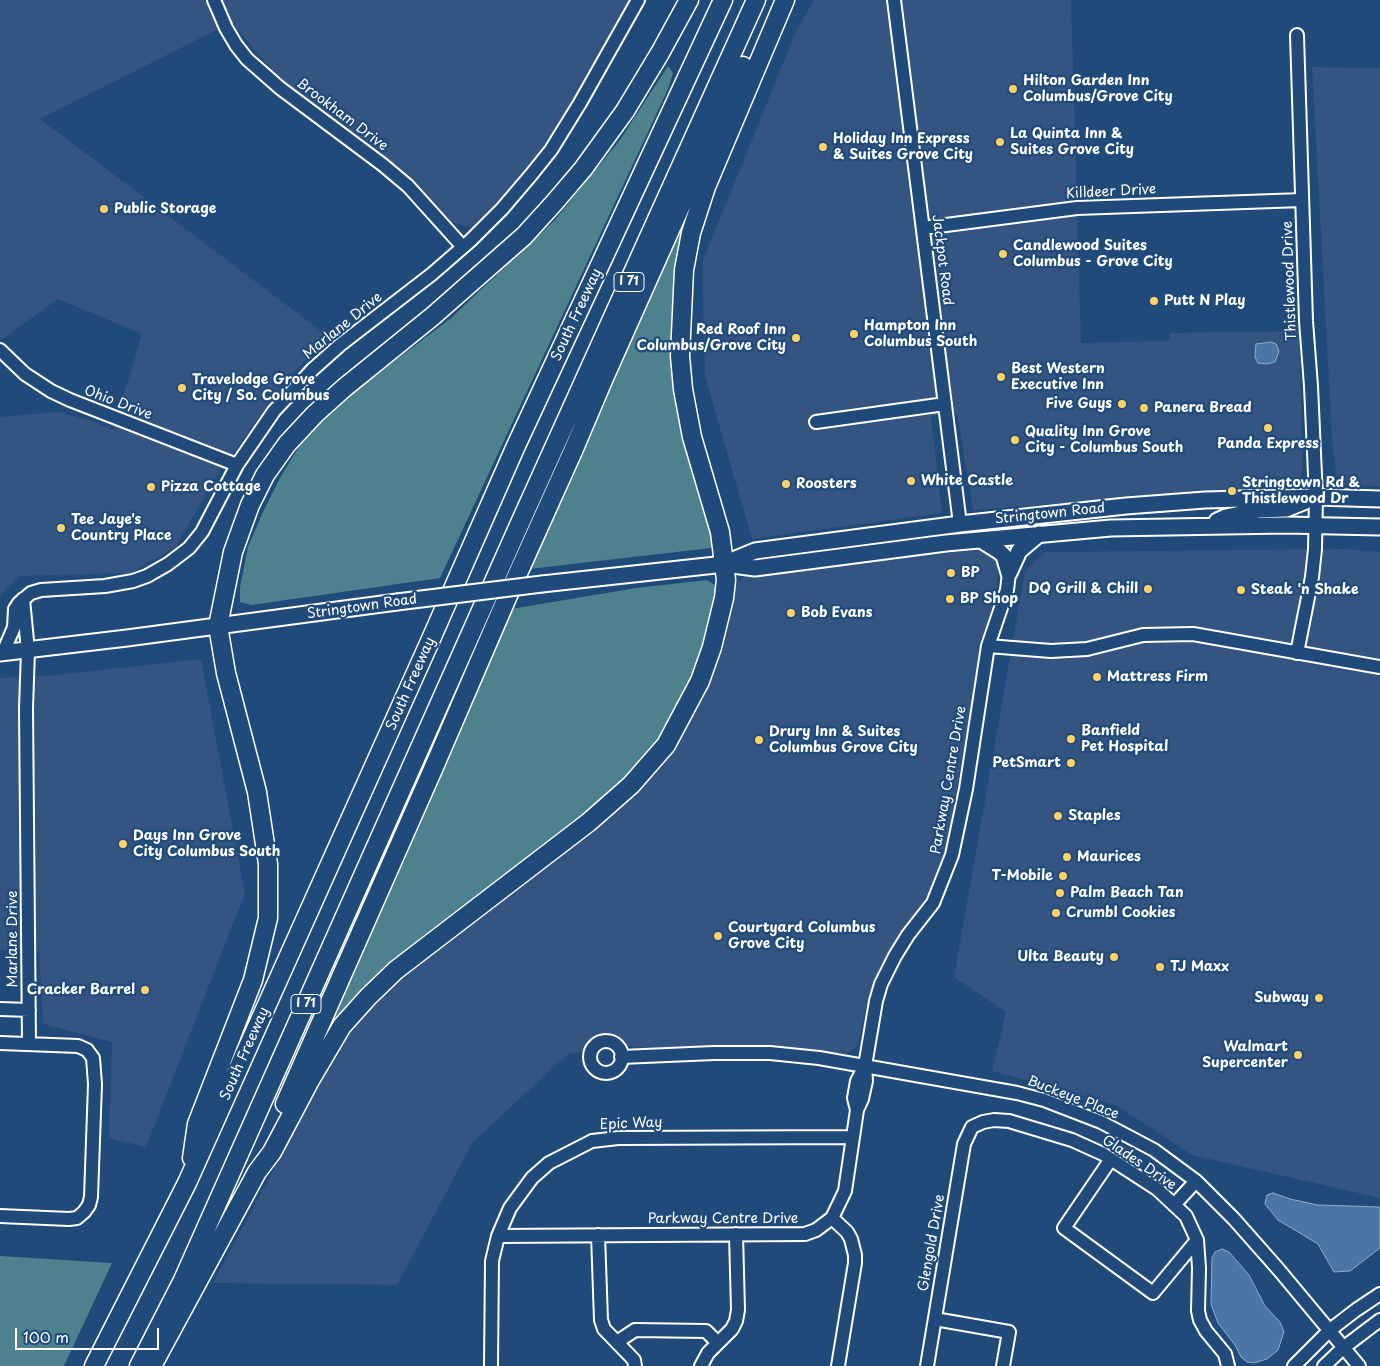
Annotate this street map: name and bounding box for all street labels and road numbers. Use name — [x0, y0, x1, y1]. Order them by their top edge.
street label: Brookham Drive — [293, 75, 391, 155]
street label: Killdeer Drive — [1065, 181, 1157, 203]
street label: Jackpot Road — [928, 214, 956, 306]
street label: Thistlewood Drive — [1280, 221, 1300, 341]
street label: South Freeway — [548, 266, 606, 364]
road number: I 71 — [614, 272, 644, 292]
street label: Marlane Drive — [300, 289, 386, 363]
street label: Ohio Drive — [82, 382, 154, 424]
street label: Stringtown Road — [994, 500, 1106, 528]
street label: Stringtown Road — [306, 591, 418, 623]
street label: South Freeway — [383, 635, 439, 733]
street label: Parkway Centre Drive — [928, 704, 970, 856]
street label: Marlane Drive — [5, 891, 21, 987]
road number: I 71 — [291, 994, 321, 1014]
street label: South Freeway — [217, 1005, 273, 1103]
street label: Buckeye Place — [1025, 1073, 1121, 1123]
street label: Epic Way — [599, 1115, 663, 1133]
street label: Glades Drive — [1099, 1132, 1179, 1194]
street label: Glengold Drive — [915, 1193, 949, 1293]
street label: Parkway Centre Drive — [648, 1211, 798, 1227]

